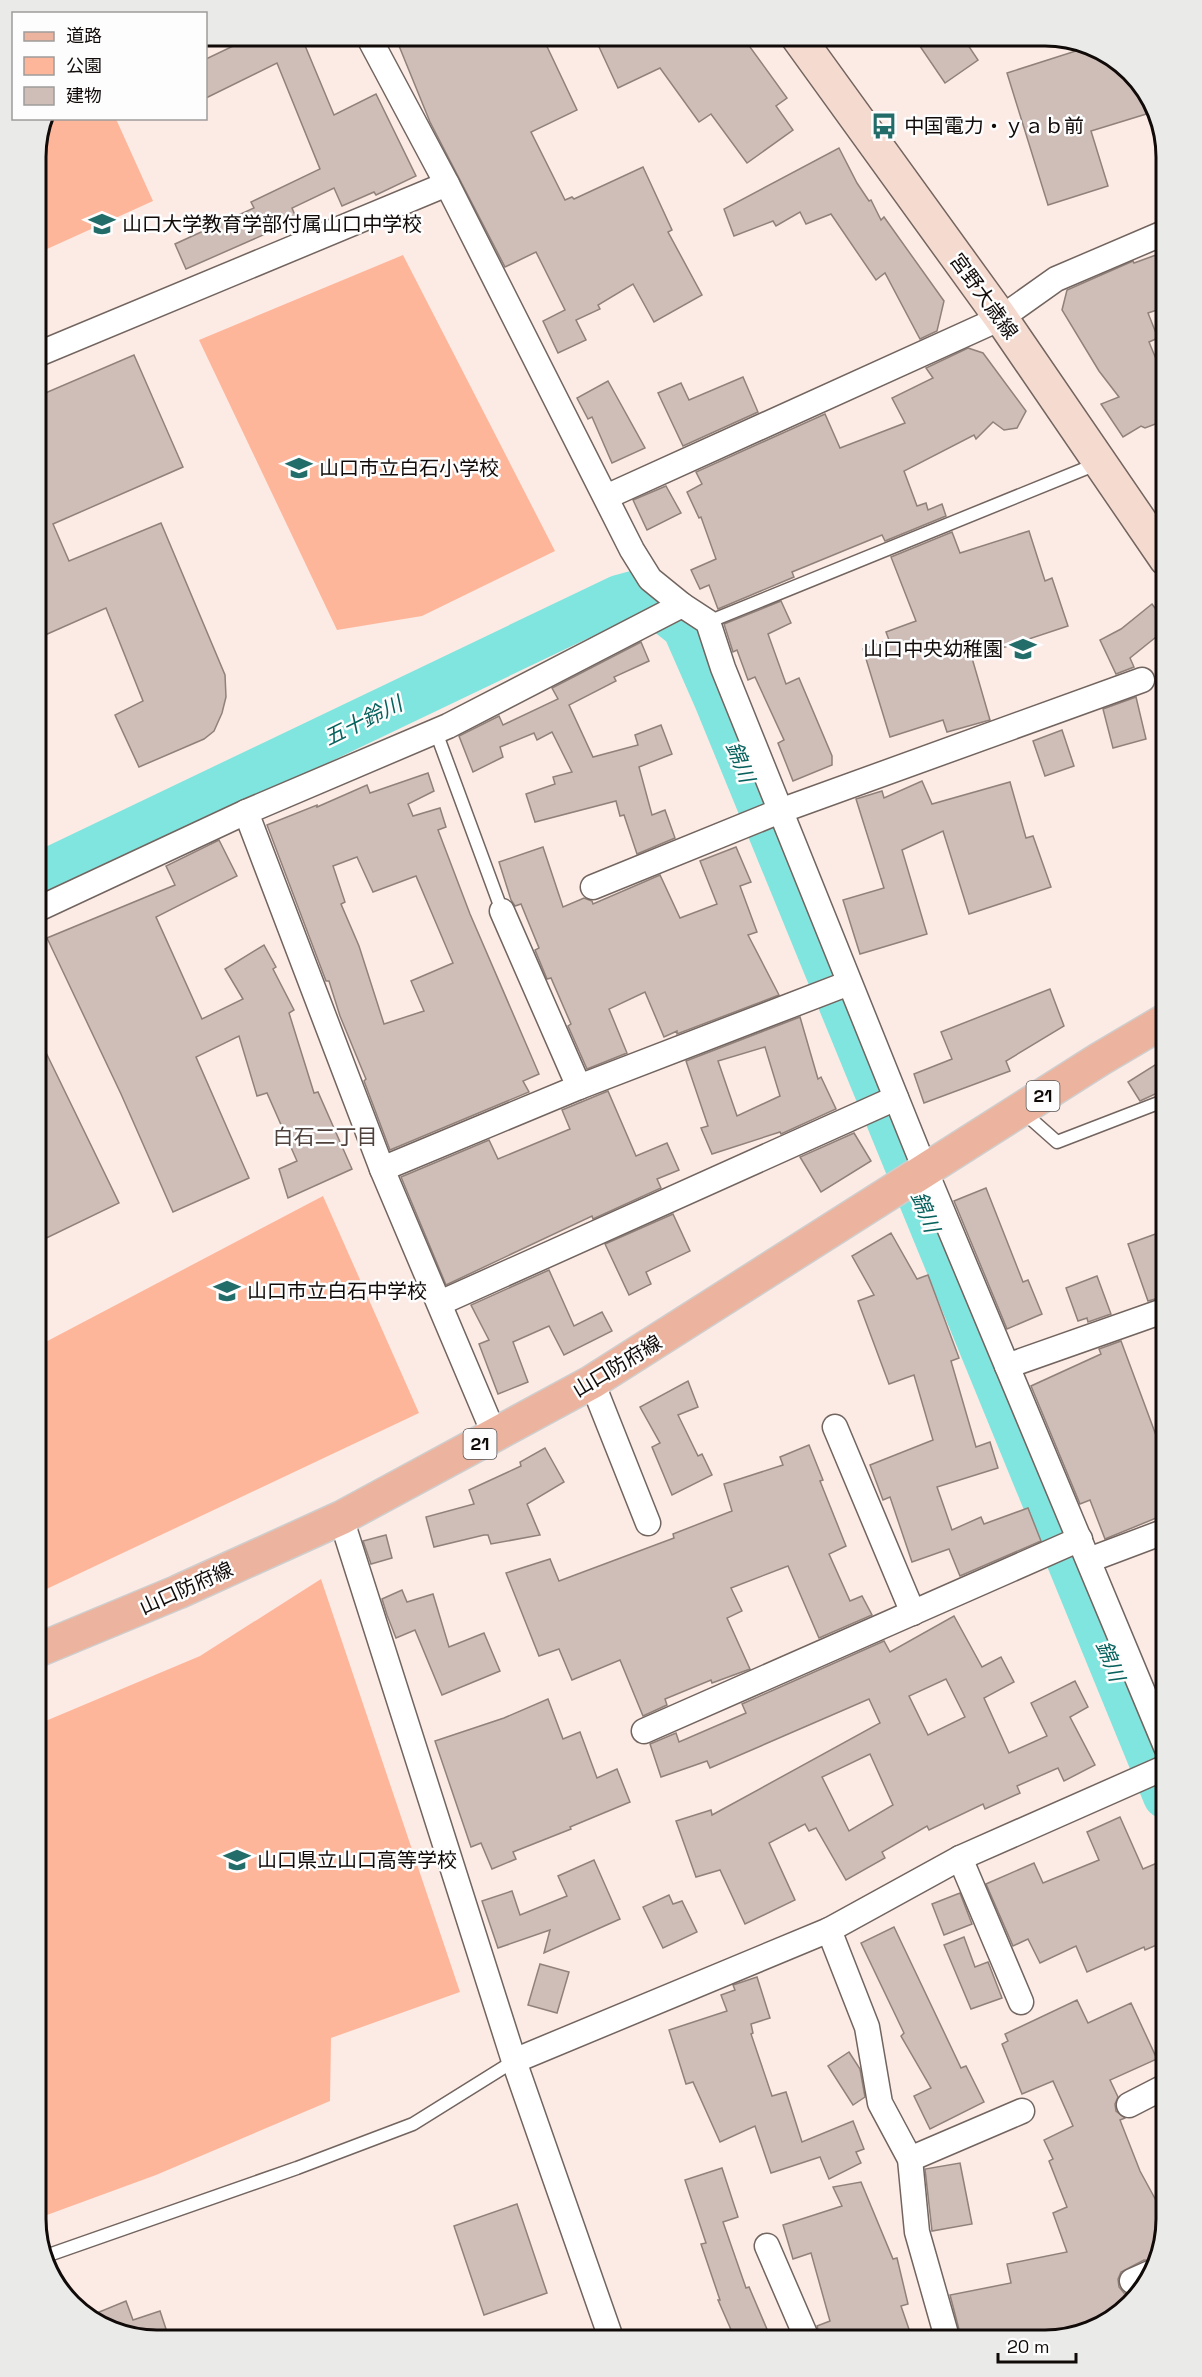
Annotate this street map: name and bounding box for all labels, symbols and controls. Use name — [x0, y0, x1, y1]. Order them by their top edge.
legend — [12, 12, 207, 120]
text: 道路 — [66, 24, 102, 47]
text: 公園 — [66, 54, 102, 77]
text: 建物 — [66, 84, 102, 107]
bus stop icon: 中国電力・ｙａｂ前 — [869, 111, 899, 141]
place label: 中国電力・ｙａｂ前 — [904, 113, 1084, 139]
school or university icon: 山口大学教育学部付属山口中学校 — [87, 209, 117, 239]
place label: 山口大学教育学部付属山口中学校 — [122, 211, 422, 237]
street label: 宮野大歳線 — [944, 248, 1024, 344]
school or university icon: 山口市立白石小学校 — [284, 453, 314, 483]
place label: 山口市立白石小学校 — [319, 455, 499, 481]
school or university icon: 山口中央幼稚園 — [1008, 634, 1038, 664]
place label: 山口中央幼稚園 — [863, 636, 1003, 662]
water label: 五十鈴川 — [319, 689, 408, 751]
water label: 錦川 — [720, 737, 762, 788]
road number: 21 — [1026, 1081, 1060, 1111]
district label: 白石二丁目 — [273, 1123, 378, 1150]
water label: 錦川 — [905, 1187, 947, 1238]
school or university icon: 山口市立白石中学校 — [212, 1276, 242, 1306]
place label: 山口市立白石中学校 — [247, 1278, 427, 1304]
street label: 山口防府線 — [567, 1329, 667, 1403]
road number: 21 — [464, 1429, 496, 1459]
street label: 山口防府線 — [135, 1556, 237, 1620]
water label: 錦川 — [1090, 1636, 1132, 1687]
school or university icon: 山口県立山口高等学校 — [222, 1845, 252, 1875]
place label: 山口県立山口高等学校 — [257, 1847, 457, 1873]
scale bar — [998, 2326, 1076, 2364]
text: 20 m — [1007, 2335, 1050, 2358]

